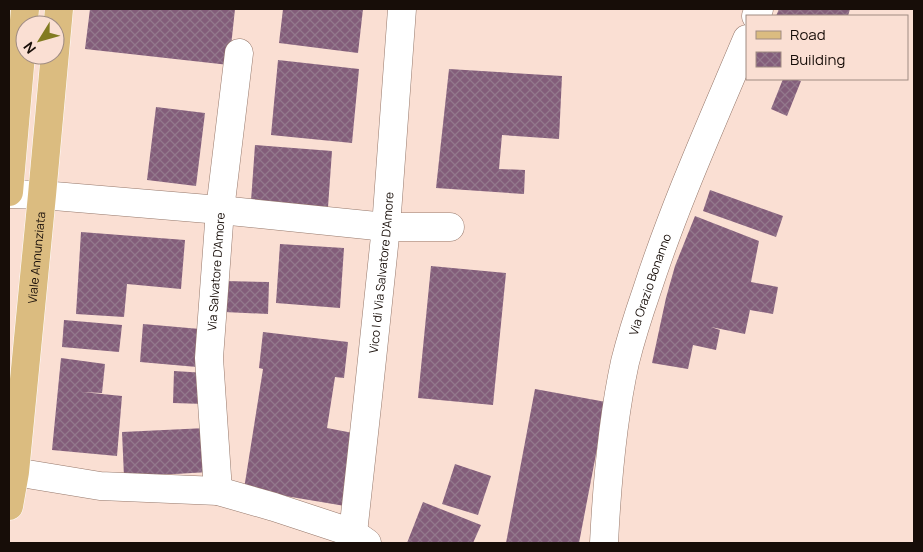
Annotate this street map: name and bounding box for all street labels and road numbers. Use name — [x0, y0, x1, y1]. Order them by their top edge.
street label: Vico I di Via Salvatore D'Amore — [364, 191, 397, 354]
street label: Viale Annunziata — [23, 211, 49, 304]
street label: Via Salvatore D'Amore — [203, 212, 228, 331]
street label: Via Orazio Bonanno — [624, 231, 675, 337]

